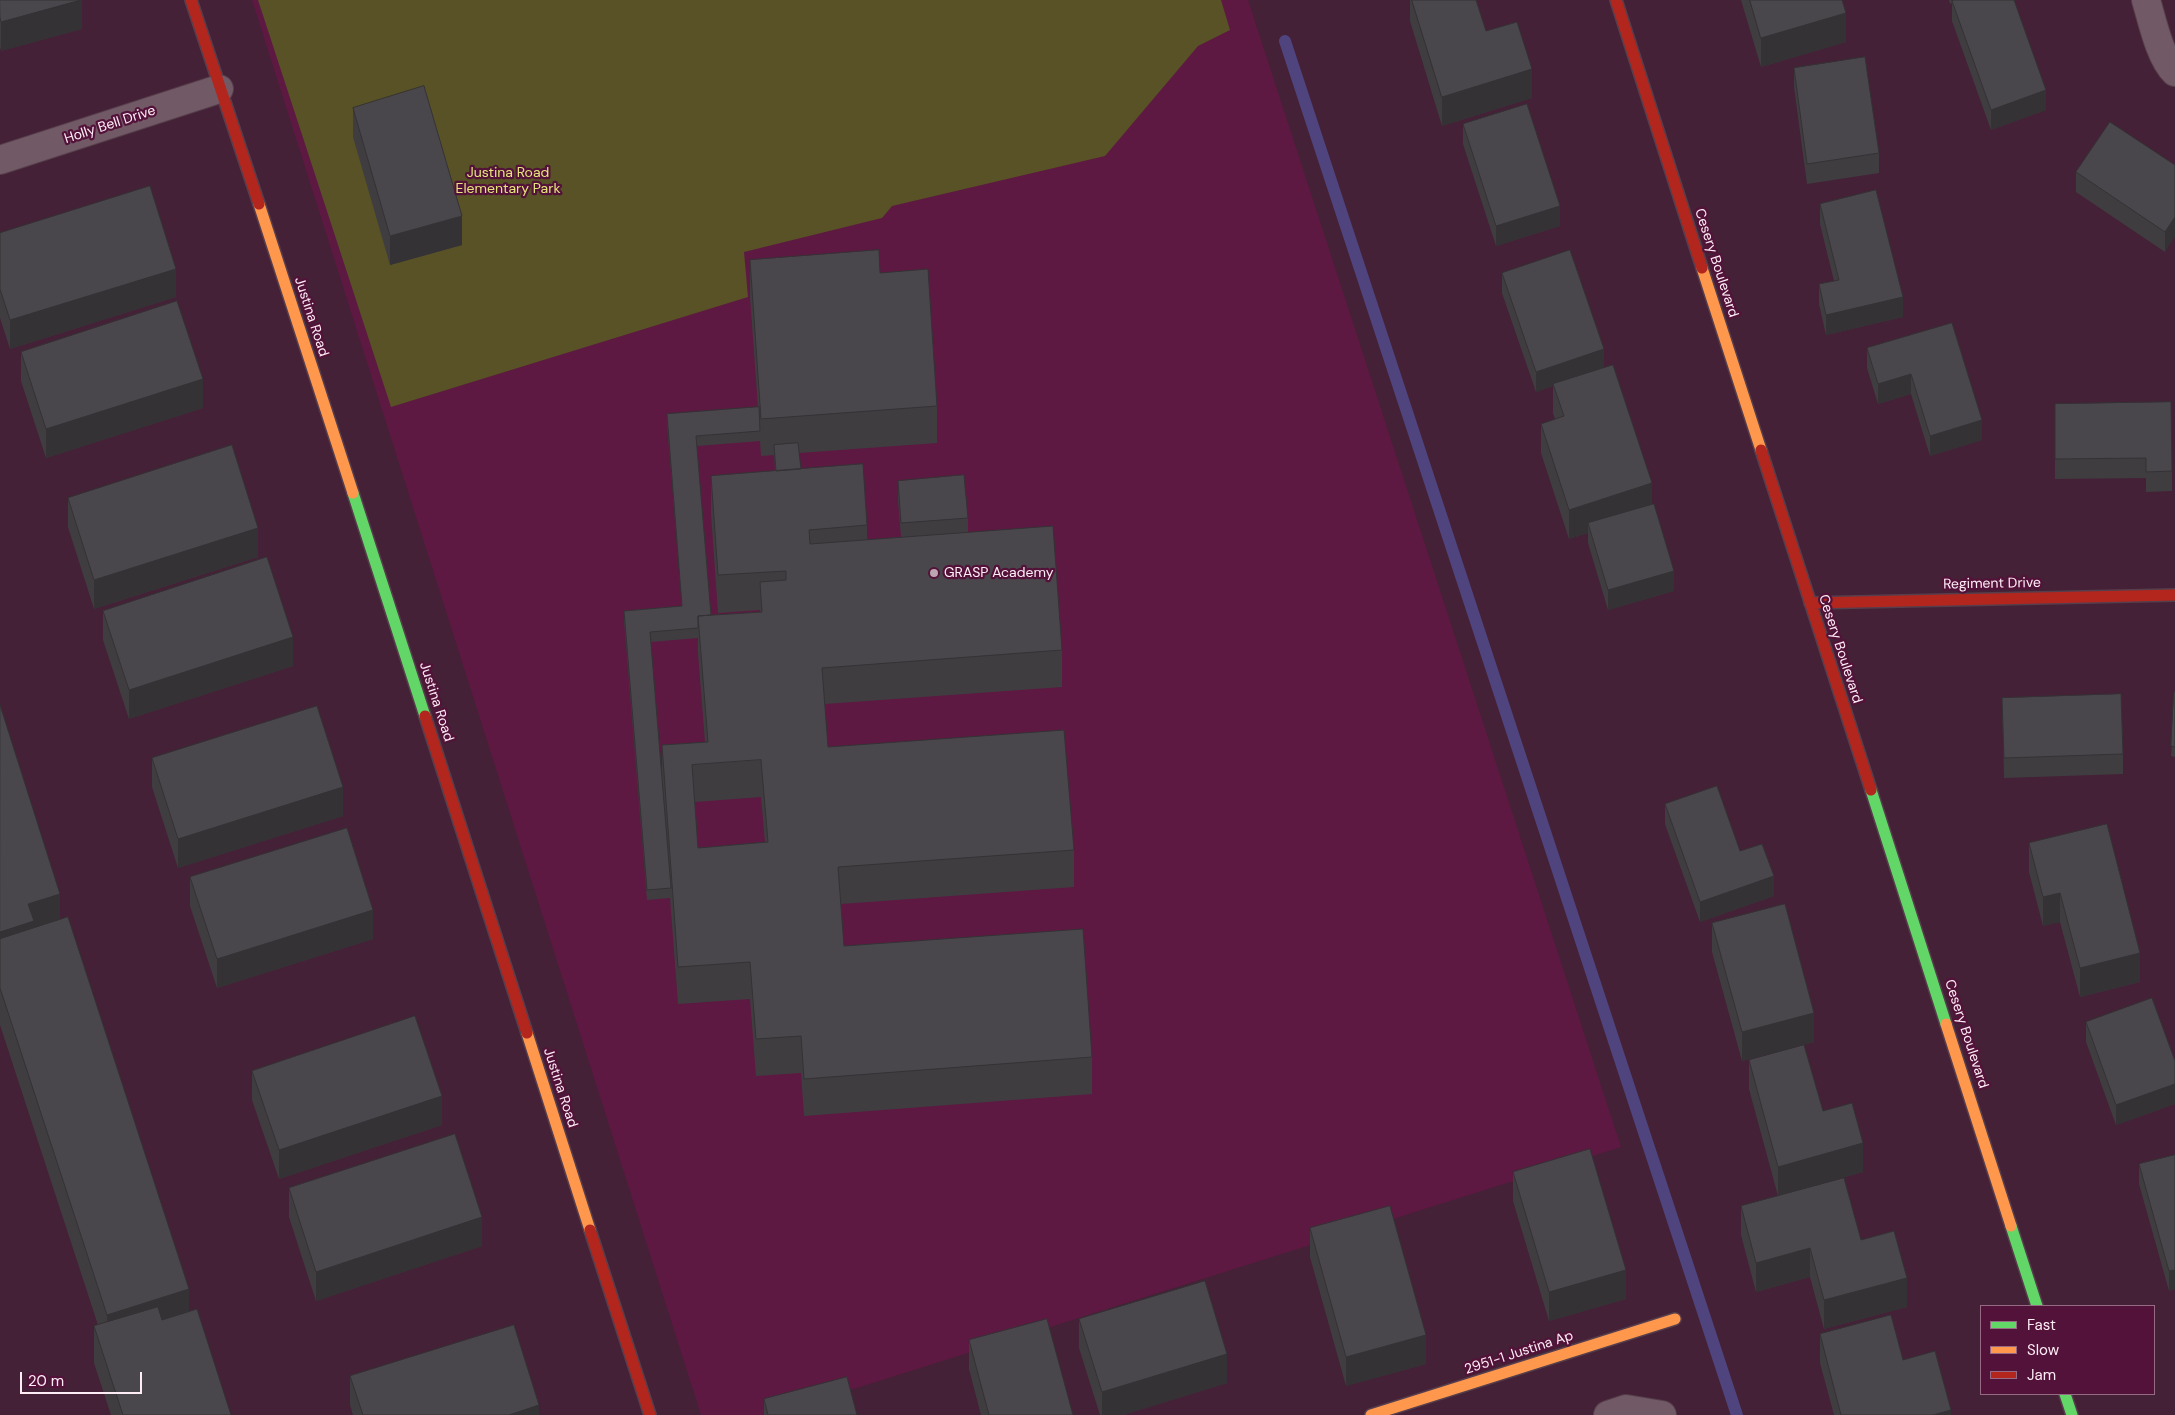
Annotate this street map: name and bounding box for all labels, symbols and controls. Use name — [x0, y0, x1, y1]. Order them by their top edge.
street label: Holly Bell Drive — [62, 102, 158, 148]
park label: Justina Road Elementary Park — [456, 165, 560, 198]
street label: Cesery Boulevard — [1690, 206, 1742, 320]
street label: Justina Road — [290, 275, 332, 359]
place label: GRASP Academy — [944, 565, 1054, 581]
marker: GRASP Academy — [928, 567, 940, 579]
street label: Regiment Drive — [1943, 575, 2041, 593]
street label: Cesery Boulevard — [1814, 592, 1866, 706]
street label: Justina Road — [415, 660, 457, 744]
street label: Cesery Boulevard — [1940, 977, 1992, 1091]
street label: Justina Road — [539, 1046, 581, 1130]
legend — [1980, 1305, 2155, 1395]
text: Fast — [2027, 1315, 2056, 1335]
street label: 2951-1 Justina Ap — [1463, 1328, 1575, 1378]
text: Slow — [2027, 1340, 2059, 1360]
scale bar — [22, 1362, 145, 1394]
text: Jam — [2027, 1365, 2056, 1385]
text: 20 m — [28, 1371, 64, 1391]

